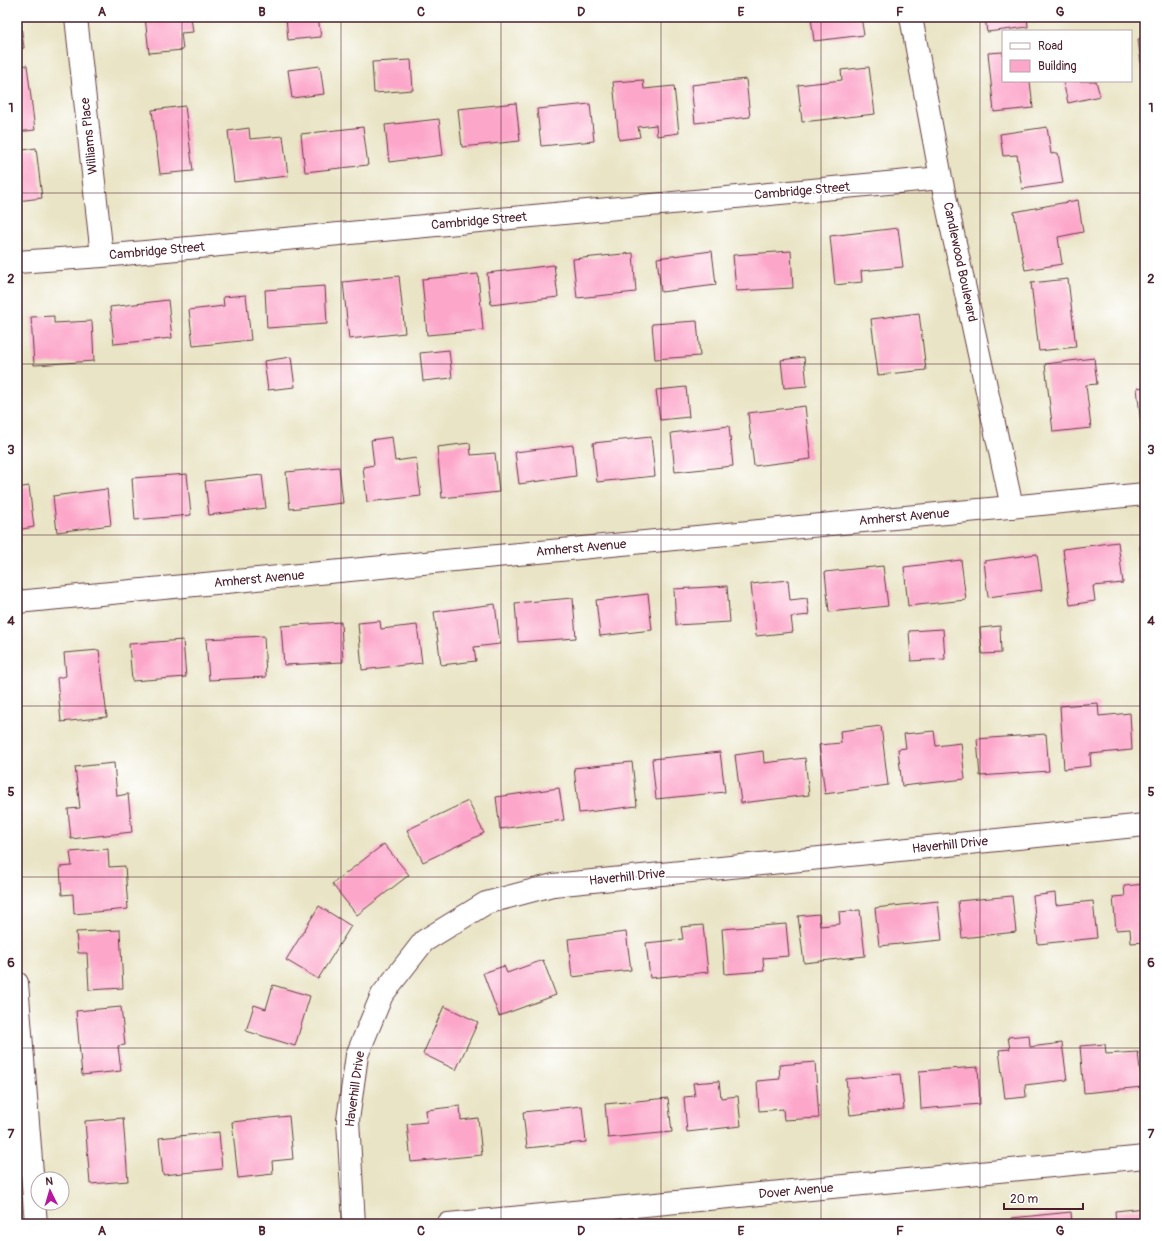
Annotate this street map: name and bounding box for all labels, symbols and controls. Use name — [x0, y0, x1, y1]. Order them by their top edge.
text: A — [98, 4, 107, 20]
text: B — [258, 4, 266, 20]
text: C — [417, 4, 425, 20]
text: D — [577, 4, 585, 20]
text: E — [738, 4, 745, 20]
text: F — [896, 4, 904, 20]
text: G — [1056, 4, 1065, 20]
legend — [1002, 30, 1132, 82]
text: Road — [1038, 39, 1063, 54]
text: Building — [1038, 59, 1077, 74]
street label: Williams Place — [77, 96, 101, 175]
text: 1 — [8, 100, 14, 116]
text: 1 — [1148, 100, 1154, 116]
street label: Cambridge Street — [753, 179, 851, 203]
street label: Candlewood Boulevard — [940, 201, 980, 323]
street label: Cambridge Street — [430, 209, 528, 233]
street label: Cambridge Street — [108, 239, 206, 263]
text: 2 — [7, 271, 15, 287]
text: 2 — [1147, 271, 1155, 287]
text: 3 — [7, 442, 15, 458]
text: 3 — [1147, 442, 1155, 458]
street label: Amherst Avenue — [858, 505, 950, 529]
street label: Amherst Avenue — [535, 536, 627, 560]
street label: Amherst Avenue — [213, 567, 305, 591]
text: 4 — [7, 613, 15, 629]
text: 4 — [1147, 613, 1155, 629]
text: 5 — [7, 784, 15, 800]
text: 5 — [1147, 784, 1155, 800]
street label: Haverhill Drive — [911, 833, 989, 857]
street label: Haverhill Drive — [588, 865, 666, 889]
text: 6 — [7, 955, 15, 971]
text: 6 — [1147, 955, 1155, 971]
street label: Haverhill Drive — [342, 1049, 368, 1128]
text: 7 — [8, 1126, 15, 1142]
text: 7 — [1148, 1126, 1155, 1142]
north arrow — [30, 1171, 70, 1211]
text: N — [45, 1175, 54, 1188]
street label: Dover Avenue — [758, 1180, 835, 1202]
scale bar — [1004, 1185, 1083, 1211]
text: 20 m — [1010, 1192, 1039, 1207]
text: A — [98, 1223, 107, 1239]
text: B — [258, 1223, 266, 1239]
text: C — [417, 1223, 425, 1239]
text: D — [577, 1223, 585, 1239]
text: E — [738, 1223, 745, 1239]
text: F — [896, 1223, 904, 1239]
text: G — [1056, 1223, 1065, 1239]

